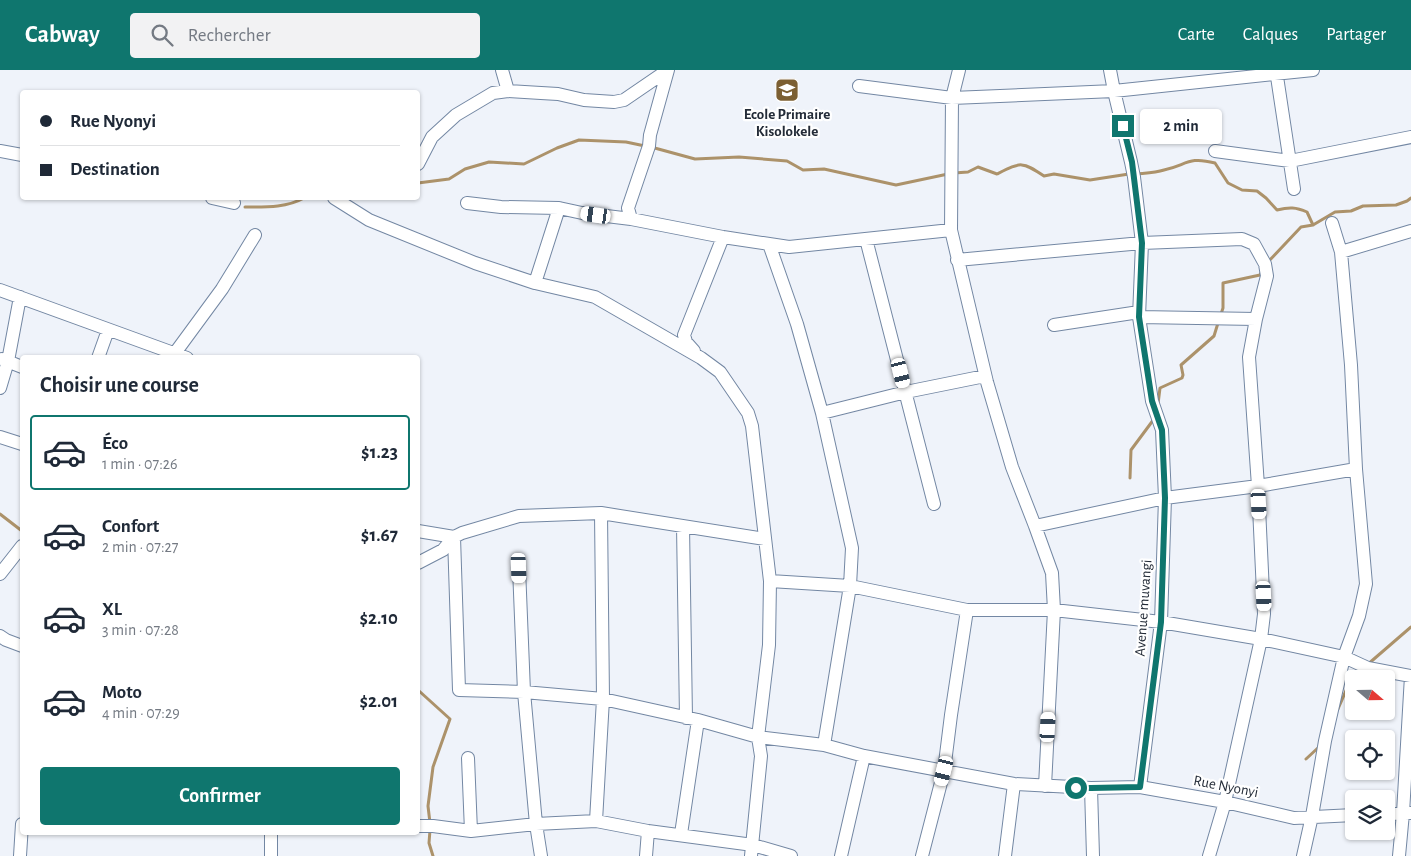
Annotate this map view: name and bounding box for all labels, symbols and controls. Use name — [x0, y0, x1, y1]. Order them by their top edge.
search box — [130, 13, 480, 58]
icon: search — [148, 21, 176, 49]
text: Cabway — [25, 23, 100, 47]
text: Rechercher — [188, 26, 271, 45]
text: Carte — [1178, 26, 1215, 44]
text: Calques — [1243, 26, 1298, 44]
text: Partager — [1326, 26, 1386, 44]
school or university icon: Ecole Primaire Kisolokele — [774, 77, 800, 103]
place label: Ecole Primaire Kisolokele — [744, 107, 830, 139]
callout: 2 min — [1140, 108, 1223, 144]
text: Rue Nyonyi — [70, 112, 156, 131]
route end — [1112, 115, 1134, 137]
text: 2 min — [1163, 118, 1199, 134]
text: Destination — [70, 160, 160, 179]
car — [580, 205, 611, 225]
car — [890, 357, 911, 389]
text: Choisir une course — [40, 374, 199, 396]
icon: car — [42, 430, 87, 475]
text: Éco — [102, 434, 128, 453]
text: $1.23 — [361, 443, 398, 462]
text: 1 min · 07:26 — [102, 456, 178, 472]
car — [1250, 489, 1267, 519]
icon: car — [42, 513, 87, 558]
text: Confort — [102, 517, 159, 536]
text: $1.67 — [361, 526, 398, 545]
text: 2 min · 07:27 — [102, 539, 179, 555]
car — [510, 553, 527, 583]
street label: Avenue muvangi — [1133, 559, 1154, 657]
car — [1255, 581, 1272, 611]
icon: car — [42, 596, 87, 641]
text: XL — [102, 600, 122, 619]
text: $2.10 — [359, 609, 398, 628]
text: 3 min · 07:28 — [102, 622, 179, 638]
north arrow — [1345, 670, 1395, 720]
map controls — [1345, 670, 1395, 840]
icon: car — [42, 679, 87, 724]
text: Moto — [102, 683, 142, 702]
text: $2.01 — [359, 692, 398, 711]
text: 4 min · 07:29 — [102, 705, 180, 721]
car — [1039, 712, 1056, 742]
button: locate — [1345, 730, 1395, 780]
car — [933, 755, 954, 787]
button: Confirmer — [40, 767, 400, 825]
street label: Rue Nyonyi — [1192, 773, 1260, 800]
route start — [1065, 777, 1087, 799]
button: layers — [1345, 790, 1395, 840]

